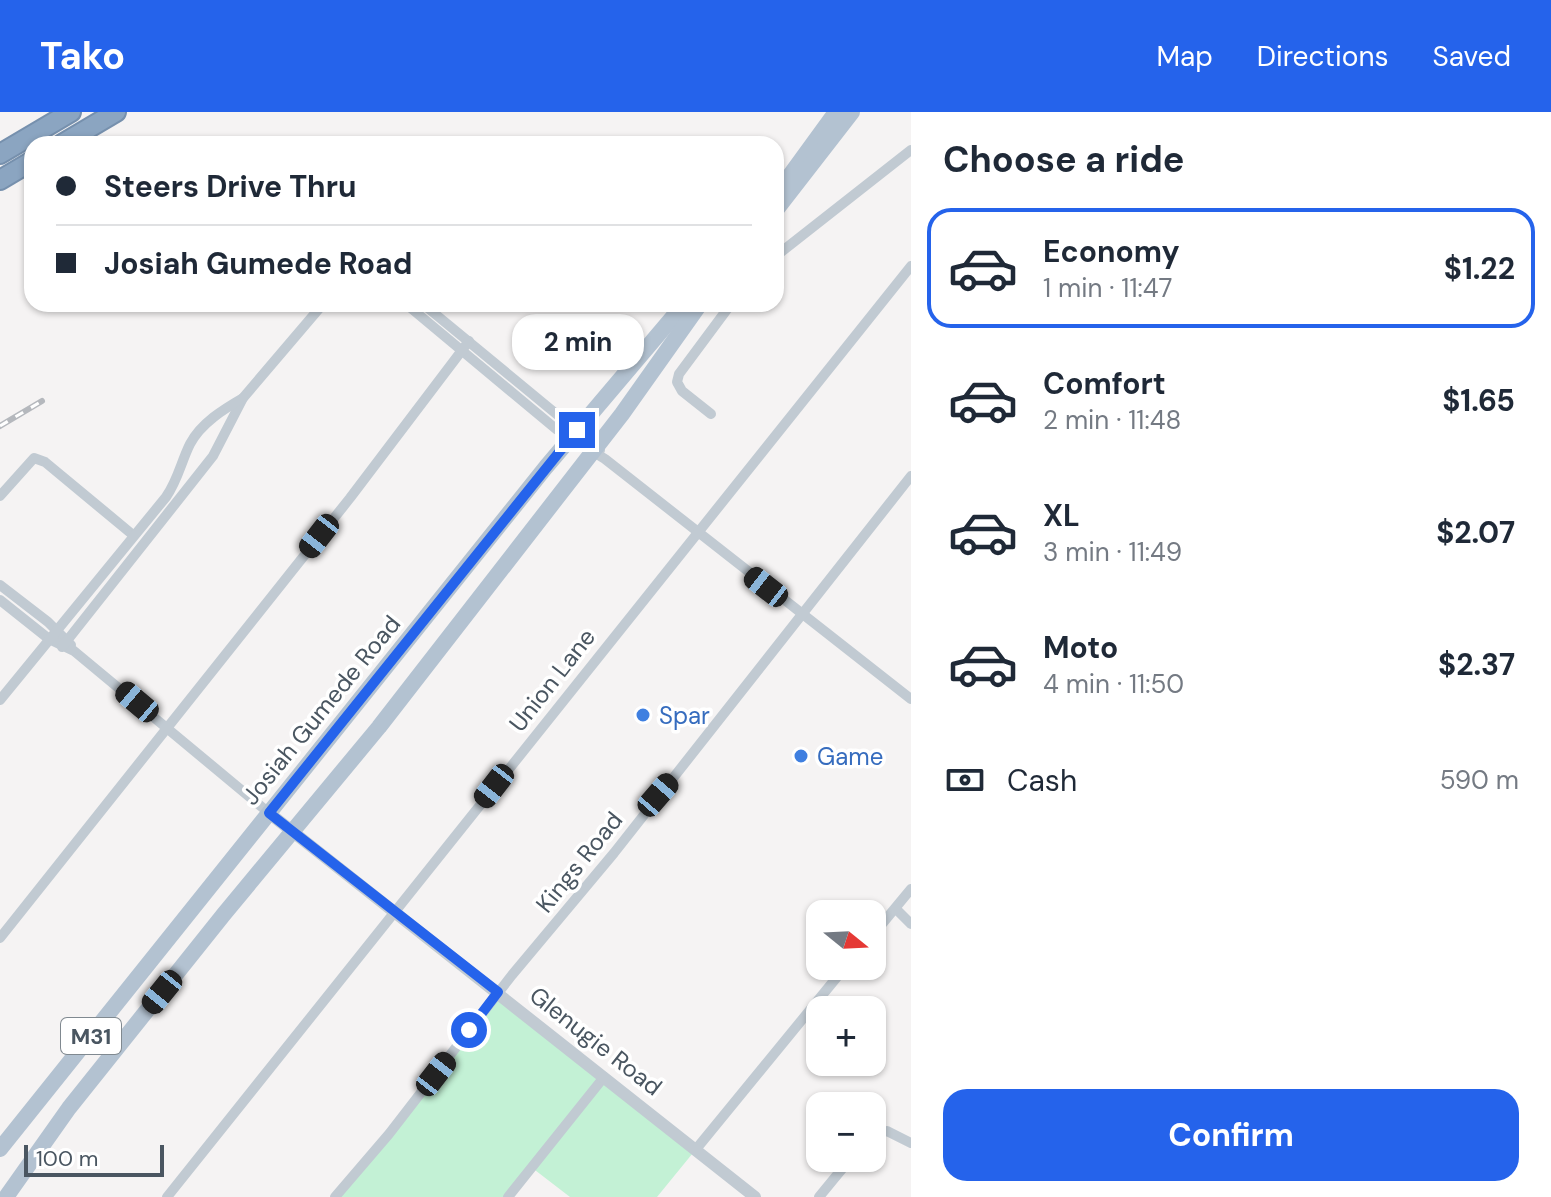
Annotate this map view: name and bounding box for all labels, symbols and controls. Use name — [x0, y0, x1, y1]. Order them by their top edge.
text: Tako — [40, 31, 125, 81]
text: Map — [1156, 38, 1213, 75]
text: Directions — [1257, 38, 1389, 75]
text: Saved — [1433, 38, 1511, 75]
text: Choose a ride — [943, 136, 1184, 183]
text: Steers Drive Thru — [104, 167, 356, 206]
icon: car — [947, 232, 1019, 304]
text: Economy — [1043, 232, 1180, 271]
text: Josiah Gumede Road — [104, 244, 412, 283]
text: $1.22 — [1444, 249, 1515, 288]
text: 1 min · 11:47 — [1043, 271, 1172, 305]
callout: 2 min — [511, 314, 643, 370]
text: 2 min — [544, 325, 612, 359]
icon: car — [947, 364, 1019, 436]
text: Comfort — [1043, 364, 1166, 403]
text: $1.65 — [1442, 381, 1515, 420]
text: 2 min · 11:48 — [1043, 403, 1181, 437]
route end — [559, 412, 595, 448]
icon: car — [947, 496, 1019, 568]
text: XL — [1043, 496, 1080, 535]
car — [295, 510, 343, 562]
text: $2.07 — [1436, 513, 1515, 552]
text: 3 min · 11:49 — [1043, 535, 1182, 569]
car — [740, 563, 792, 611]
street label: Josiah Gumede Road — [235, 609, 407, 811]
street label: Union Lane — [502, 622, 602, 738]
icon: car — [947, 628, 1019, 700]
text: Moto — [1043, 628, 1118, 667]
text: $2.37 — [1438, 645, 1515, 684]
text: 4 min · 11:50 — [1043, 667, 1184, 701]
car — [111, 677, 163, 727]
place label: Spar — [659, 700, 710, 731]
marker: Spar — [634, 706, 652, 724]
place label: Game — [817, 741, 883, 772]
marker: Game — [792, 747, 810, 765]
icon: cash — [943, 758, 987, 802]
car — [470, 760, 518, 812]
text: Cash — [1007, 761, 1077, 800]
text: 590 m — [1440, 763, 1519, 797]
car — [633, 769, 683, 821]
street label: Kings Road — [529, 805, 629, 919]
north arrow — [806, 900, 886, 980]
map controls — [806, 900, 886, 1172]
car — [138, 966, 186, 1018]
street label: Glenugie Road — [524, 980, 668, 1102]
button: + — [806, 996, 886, 1076]
route start — [451, 1012, 487, 1048]
road number: M31 — [61, 1018, 121, 1054]
car — [412, 1048, 460, 1100]
button: Confirm — [943, 1089, 1519, 1181]
button: − — [806, 1092, 886, 1172]
scale bar — [24, 1141, 164, 1177]
text: 100 m — [36, 1144, 98, 1173]

